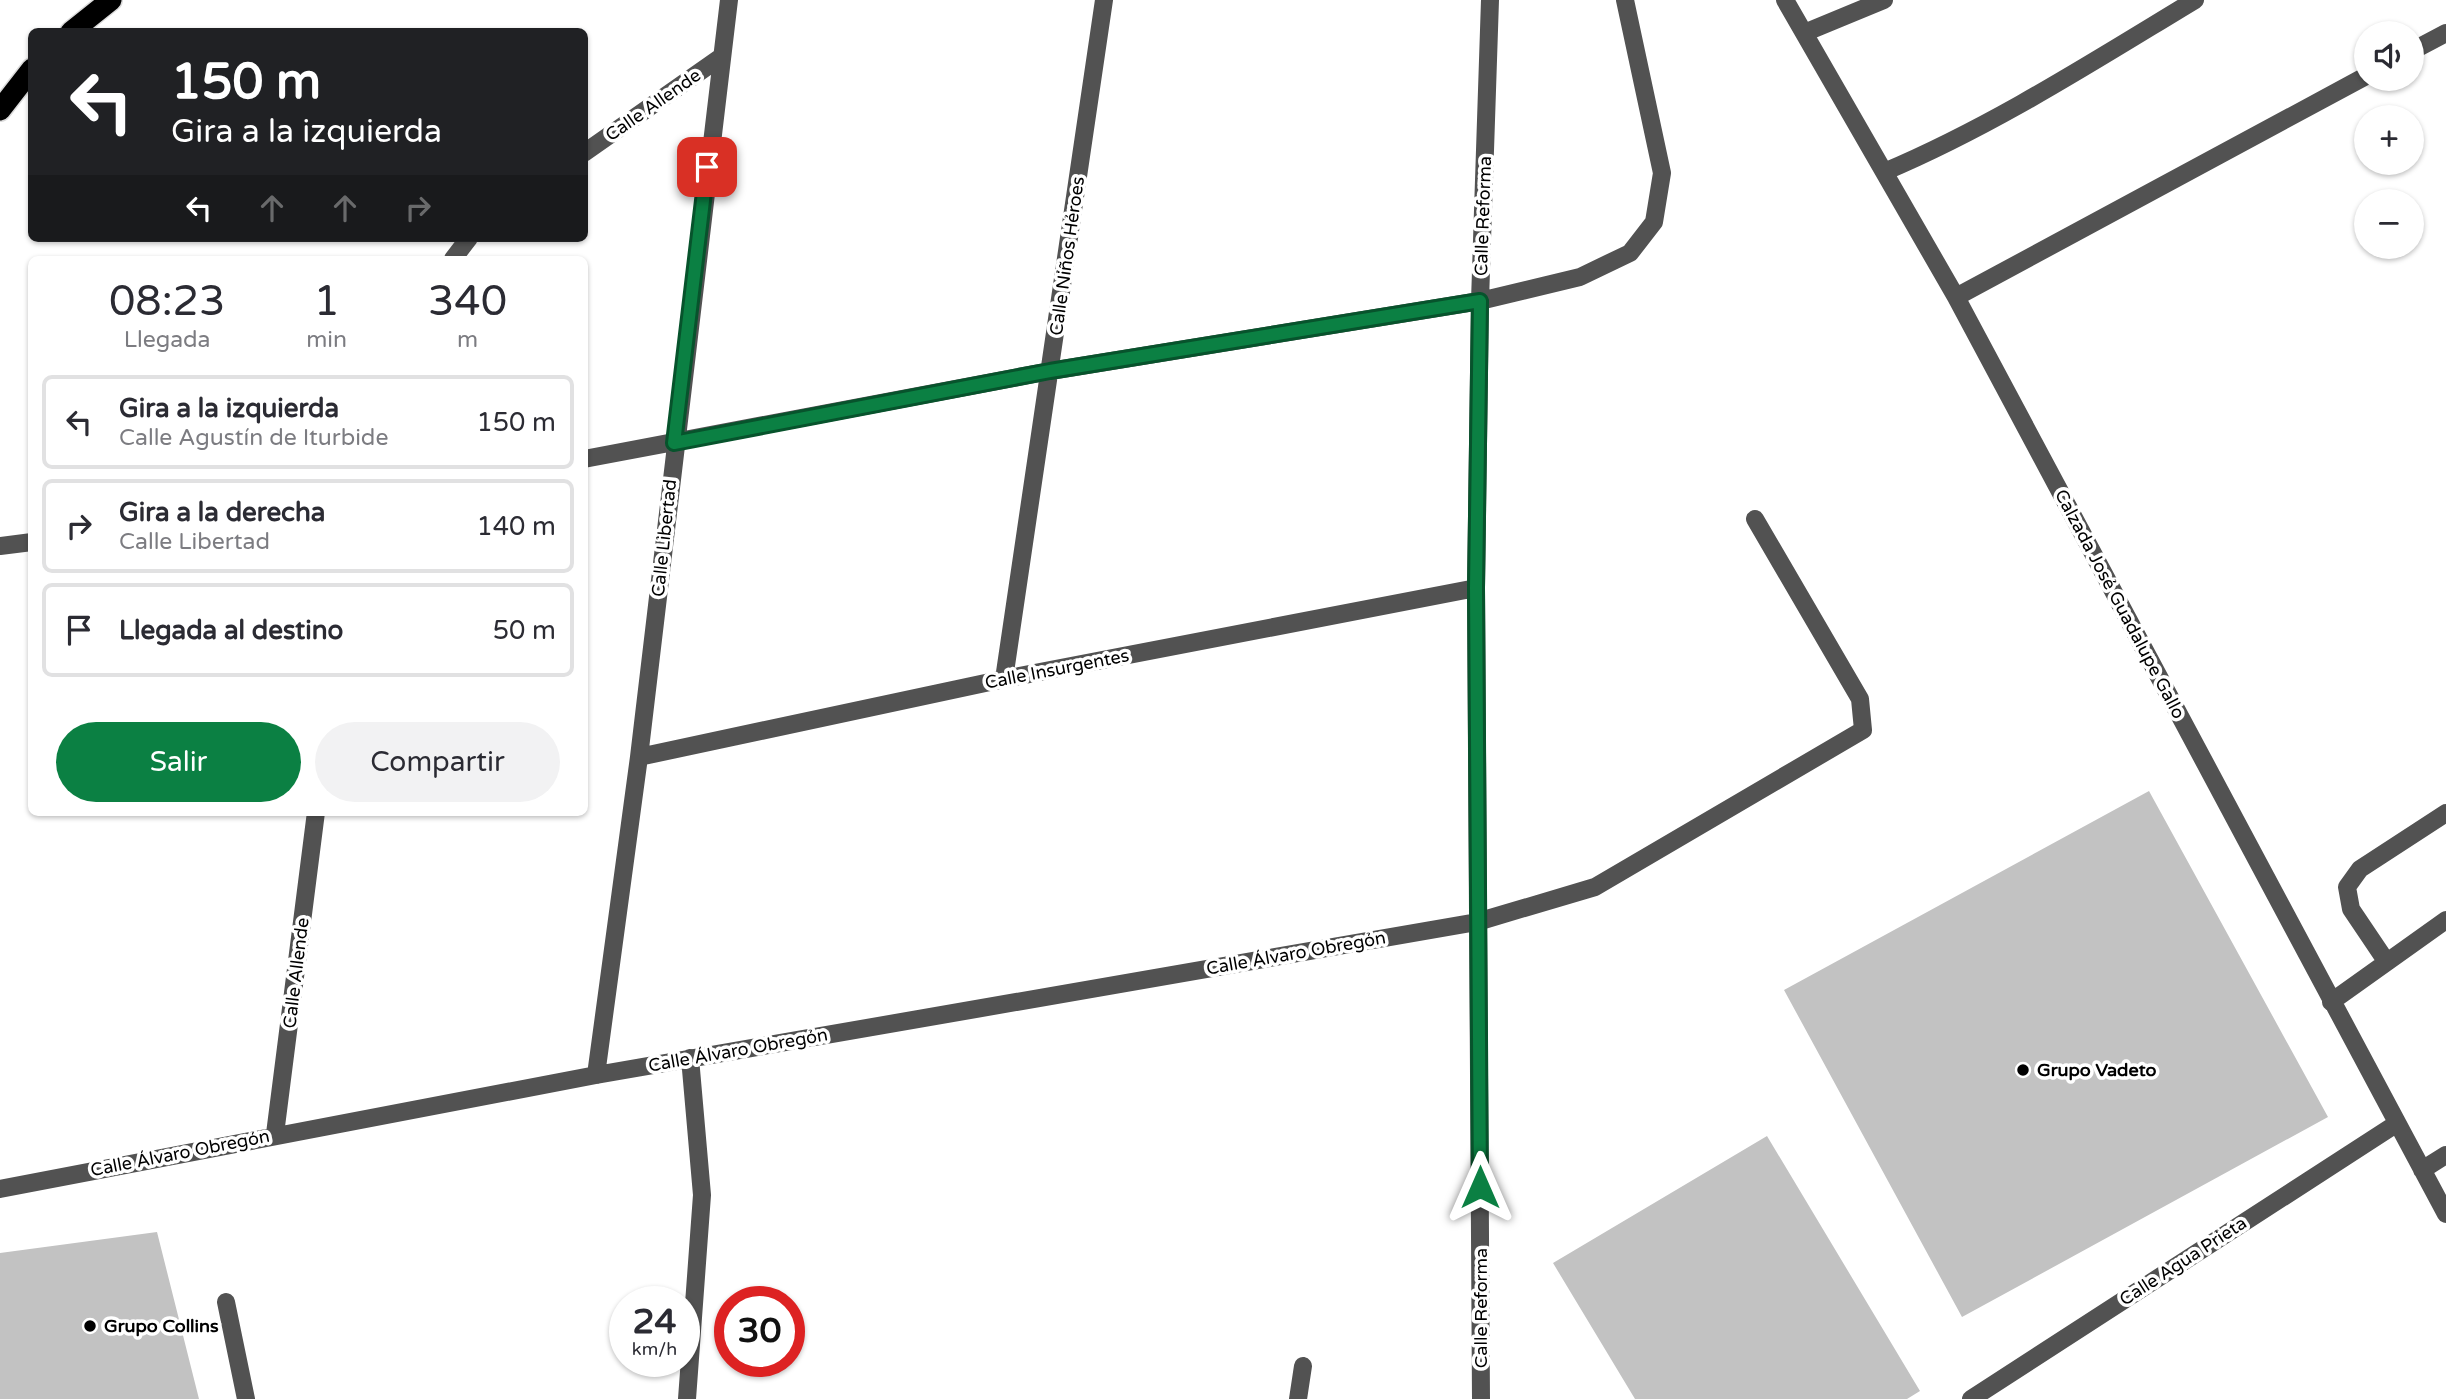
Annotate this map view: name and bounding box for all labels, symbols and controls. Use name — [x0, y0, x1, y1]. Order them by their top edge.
map controls — [2354, 21, 2424, 259]
button: sound — [2354, 21, 2424, 91]
text: 150 m — [171, 53, 321, 112]
icon: left — [56, 56, 147, 147]
street label: Calle Allende — [601, 64, 705, 146]
button: + — [2354, 105, 2424, 175]
text: Gira a la izquierda — [171, 113, 442, 151]
pin — [677, 137, 737, 197]
icon: arrive — [688, 148, 726, 186]
street label: Calle Reforma — [1470, 156, 1496, 276]
street label: Calle Niños Héroes — [1045, 175, 1089, 337]
icon: left — [180, 189, 218, 227]
icon: ahead — [253, 189, 291, 227]
icon: ahead — [326, 189, 364, 227]
icon: right — [399, 189, 437, 227]
button: − — [2354, 189, 2424, 259]
text: 08:23 — [109, 276, 225, 327]
text: 1 — [313, 276, 340, 327]
text: 340 — [428, 276, 507, 327]
text: Llegada — [124, 326, 211, 354]
text: min — [306, 326, 347, 354]
text: m — [457, 326, 478, 354]
text: Gira a la izquierda — [119, 393, 339, 424]
icon: left — [60, 403, 98, 441]
text: 150 m — [476, 407, 556, 438]
text: Calle Agustín de Iturbide — [119, 424, 388, 452]
street label: Calle Libertad — [647, 478, 681, 598]
street label: Calzada José Guadalupe Gallo — [2050, 486, 2190, 723]
text: Gira a la derecha — [119, 497, 325, 528]
icon: right — [60, 507, 98, 545]
text: 140 m — [476, 511, 556, 542]
text: Calle Libertad — [119, 528, 270, 556]
icon: arrive — [60, 611, 98, 649]
text: Llegada al destino — [119, 615, 343, 646]
text: 50 m — [493, 615, 556, 646]
street label: Calle Insurgentes — [983, 644, 1131, 694]
button: Salir — [56, 722, 301, 802]
button: Compartir — [315, 722, 560, 802]
street label: Calle Allende — [278, 916, 314, 1030]
street label: Calle Álvaro Obregón — [1204, 926, 1388, 980]
street label: Calle Álvaro Obregón — [646, 1023, 830, 1077]
place label: Grupo Vadeto — [2037, 1059, 2156, 1081]
marker: Grupo Vadeto — [2015, 1062, 2031, 1078]
street label: Calle Álvaro Obregón — [89, 1125, 271, 1181]
position arrow — [1443, 1150, 1517, 1224]
street label: Calle Agua Prieta — [2115, 1212, 2251, 1310]
street label: Calle Reforma — [1470, 1248, 1492, 1368]
speed limit sign: 30 — [714, 1286, 805, 1377]
text: 24 — [633, 1301, 676, 1343]
place label: Grupo Collins — [104, 1315, 219, 1337]
marker: Grupo Collins — [82, 1318, 98, 1334]
text: km/h — [632, 1338, 677, 1360]

